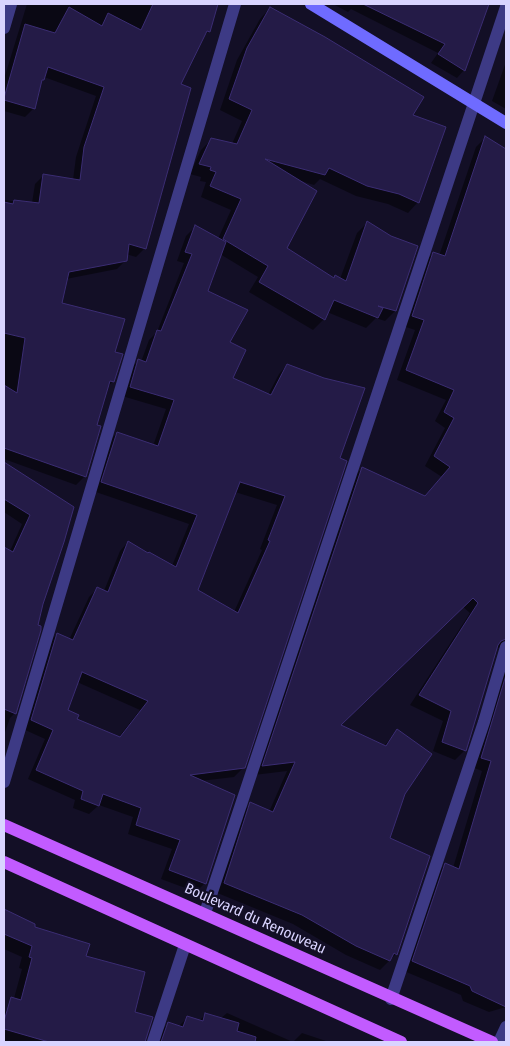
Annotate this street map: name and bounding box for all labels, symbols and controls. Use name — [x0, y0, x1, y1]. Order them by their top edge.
street label: Boulevard du Renouveau — [182, 880, 328, 958]

